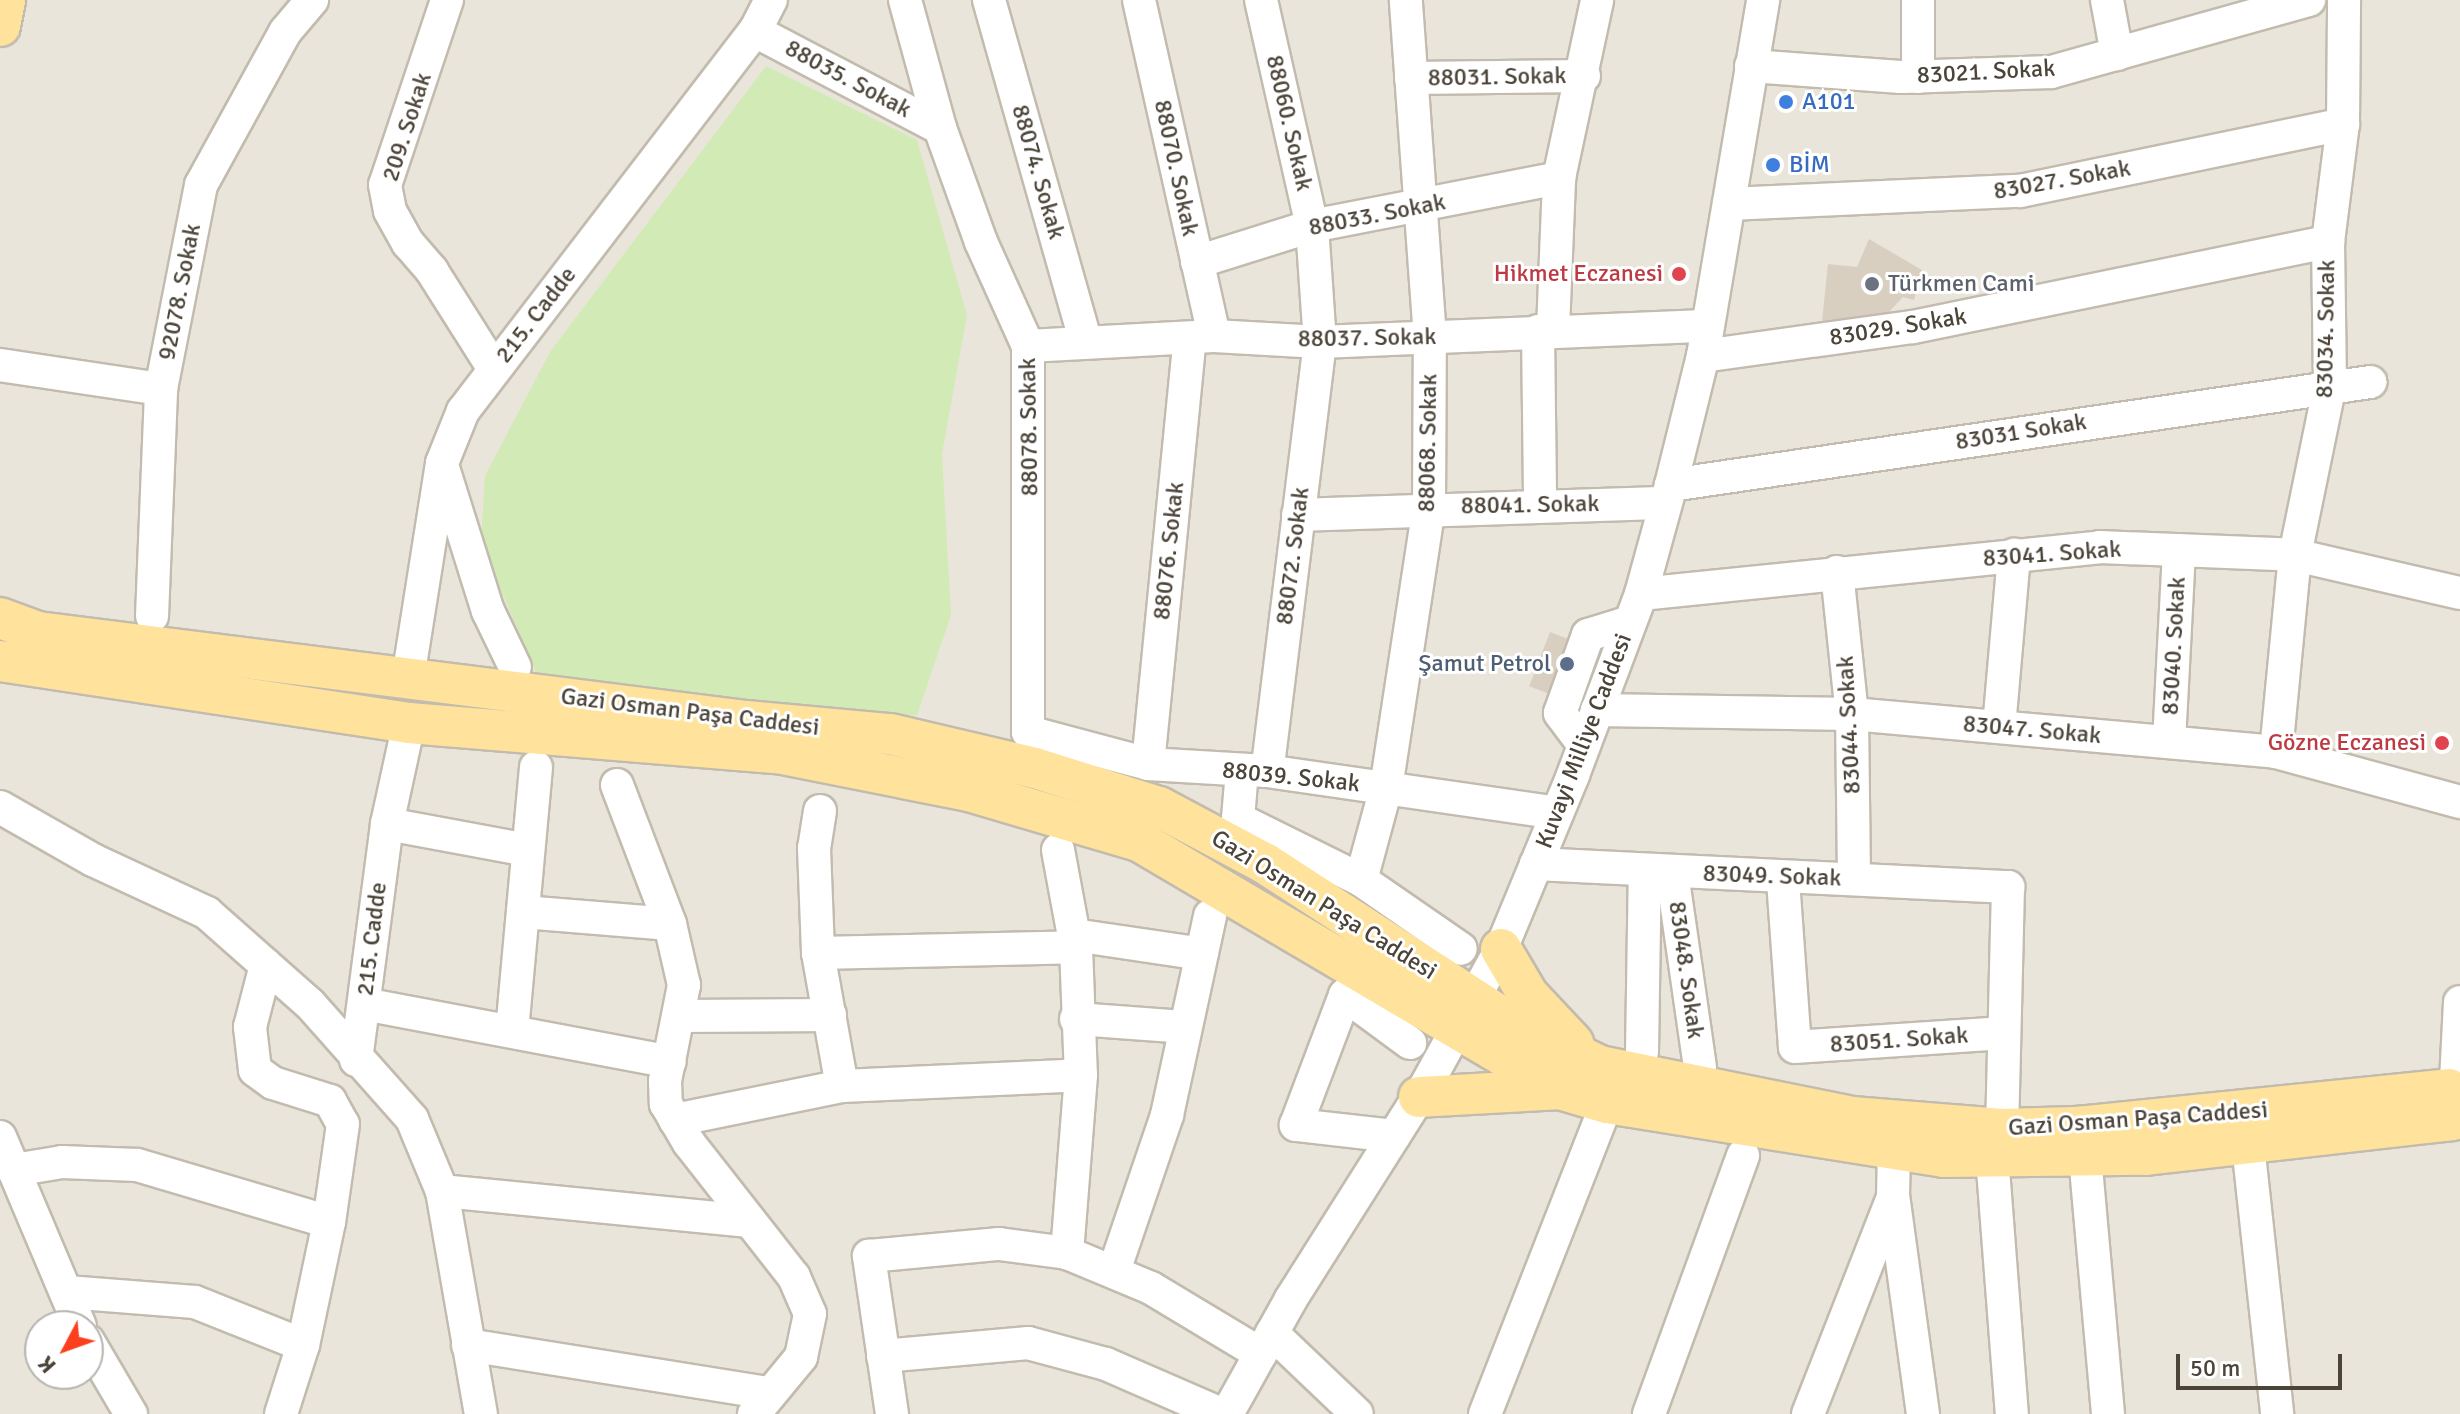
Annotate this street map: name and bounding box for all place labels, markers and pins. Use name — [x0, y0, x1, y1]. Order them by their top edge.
place label: A101 — [1802, 88, 1856, 116]
marker: A101 — [1777, 93, 1795, 111]
place label: BİM — [1789, 151, 1830, 179]
marker: BİM — [1764, 156, 1782, 174]
place label: Hikmet Eczanesi — [1494, 260, 1663, 288]
marker: Hikmet Eczanesi — [1670, 265, 1688, 283]
place label: Türkmen Cami — [1888, 270, 2034, 298]
marker: Türkmen Cami — [1863, 275, 1881, 293]
place label: Şamut Petrol — [1418, 650, 1551, 678]
marker: Şamut Petrol — [1558, 655, 1576, 673]
place label: Gözne Eczanesi — [2268, 729, 2426, 757]
marker: Gözne Eczanesi — [2433, 734, 2451, 752]

